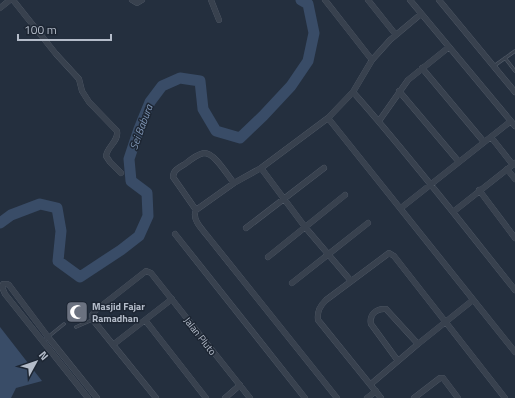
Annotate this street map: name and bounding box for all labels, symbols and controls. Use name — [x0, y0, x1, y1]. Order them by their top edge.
scale bar — [18, 16, 111, 42]
text: 100 m — [24, 20, 57, 39]
water label: Sei Babura — [125, 102, 157, 152]
mosque icon: Masjid Fajar Ramadhan — [64, 299, 90, 325]
place label: Masjid Fajar Ramadhan — [92, 299, 145, 326]
street label: Jalan Pluto — [180, 314, 220, 358]
north arrow — [16, 342, 56, 382]
text: N — [35, 348, 52, 364]

